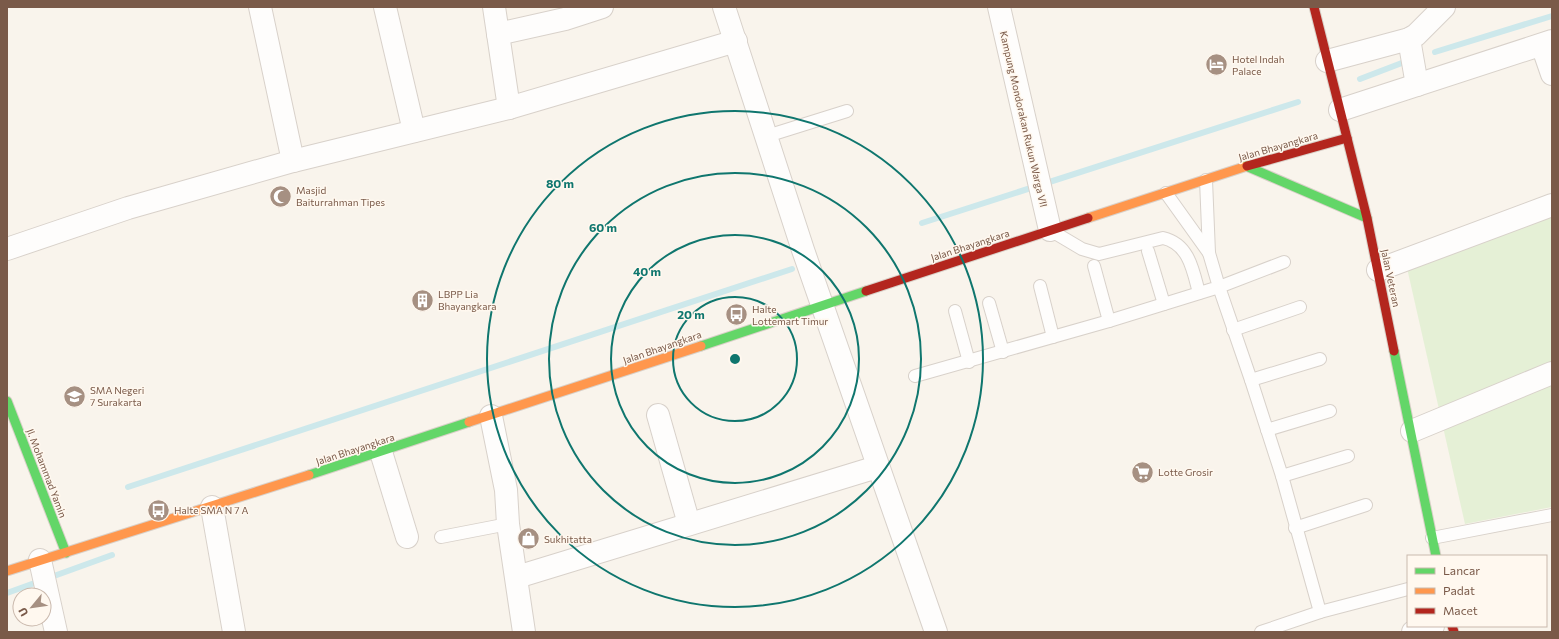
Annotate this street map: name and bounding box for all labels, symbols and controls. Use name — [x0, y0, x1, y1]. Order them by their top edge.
street label: Kampung Mondorakan Rukun Warga VII — [998, 30, 1050, 208]
hotel icon: Hotel Indah Palace — [1204, 52, 1230, 78]
place label: Hotel Indah Palace — [1232, 53, 1284, 77]
street label: Jalan Bhayangkara — [1237, 129, 1319, 163]
text: 80 m — [546, 176, 574, 190]
mosque icon: Masjid Baiturrahman Tipes — [267, 183, 293, 209]
place label: Masjid Baiturrahman Tipes — [296, 184, 386, 208]
text: 60 m — [589, 220, 617, 234]
street label: Jalan Bhayangkara — [929, 227, 1011, 263]
street label: Jalan Veteran — [1379, 248, 1403, 308]
text: 40 m — [633, 264, 661, 278]
building icon: LBPP Lia Bhayangkara — [410, 287, 436, 313]
place label: LBPP Lia Bhayangkara — [438, 288, 497, 312]
bus stop icon: Halte Lottemart Timur — [724, 302, 750, 328]
place label: Halte Lottemart Timur — [752, 303, 828, 327]
text: 20 m — [677, 307, 705, 321]
street label: Jalan Bhayangkara — [621, 328, 703, 366]
centre of rings — [728, 352, 742, 366]
school or university icon: SMA Negeri 7 Surakarta — [62, 383, 88, 409]
place label: SMA Negeri 7 Surakarta — [90, 384, 144, 408]
street label: Jl. Mohammad Yamin — [24, 427, 70, 519]
street label: Jalan Bhayangkara — [314, 431, 396, 467]
supermarket icon: Lotte Grosir — [1130, 459, 1156, 485]
place label: Lotte Grosir — [1158, 466, 1213, 478]
bus stop icon: Halte SMA N 7 A — [145, 497, 171, 523]
place label: Halte SMA N 7 A — [174, 504, 248, 516]
shop icon: Sukhitatta — [515, 526, 541, 552]
place label: Sukhitatta — [544, 533, 592, 545]
legend — [1407, 555, 1547, 627]
text: Lancar — [1443, 563, 1480, 577]
text: Padat — [1443, 583, 1475, 597]
north arrow — [12, 587, 52, 627]
text: Macet — [1443, 603, 1478, 617]
text: U — [15, 605, 30, 619]

